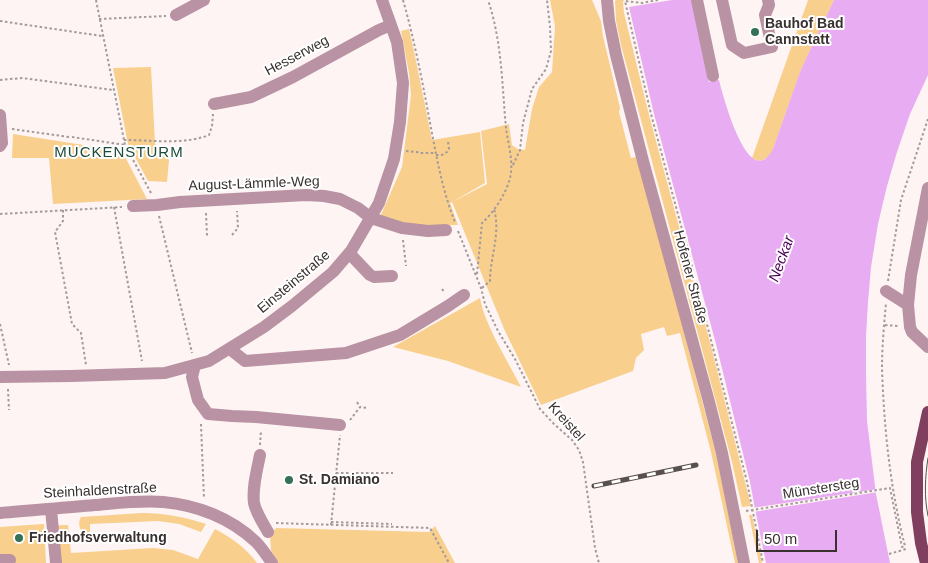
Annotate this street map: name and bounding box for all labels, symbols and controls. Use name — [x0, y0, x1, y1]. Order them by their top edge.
place label: Bauhof Bad Cannstatt — [765, 16, 844, 48]
marker: Bauhof Bad Cannstatt — [749, 26, 761, 38]
street label: Hesserweg — [262, 32, 332, 80]
district label: MUCKENSTURM — [53, 144, 185, 162]
street label: August-Lämmle-Weg — [188, 173, 320, 195]
street label: Hofener Straße — [670, 229, 710, 325]
water label: Neckar — [765, 234, 799, 284]
street label: Einsteinstraße — [254, 247, 334, 317]
street label: Kreistel — [544, 399, 588, 445]
place label: St. Damiano — [299, 472, 380, 488]
marker: St. Damiano — [283, 474, 295, 486]
street label: Münstersteg — [782, 475, 860, 503]
street label: Steinhaldenstraße — [43, 480, 157, 502]
scale bar — [758, 520, 839, 552]
place label: Friedhofsverwaltung — [29, 530, 167, 546]
text: 50 m — [764, 530, 797, 547]
marker: Friedhofsverwaltung — [13, 532, 25, 544]

